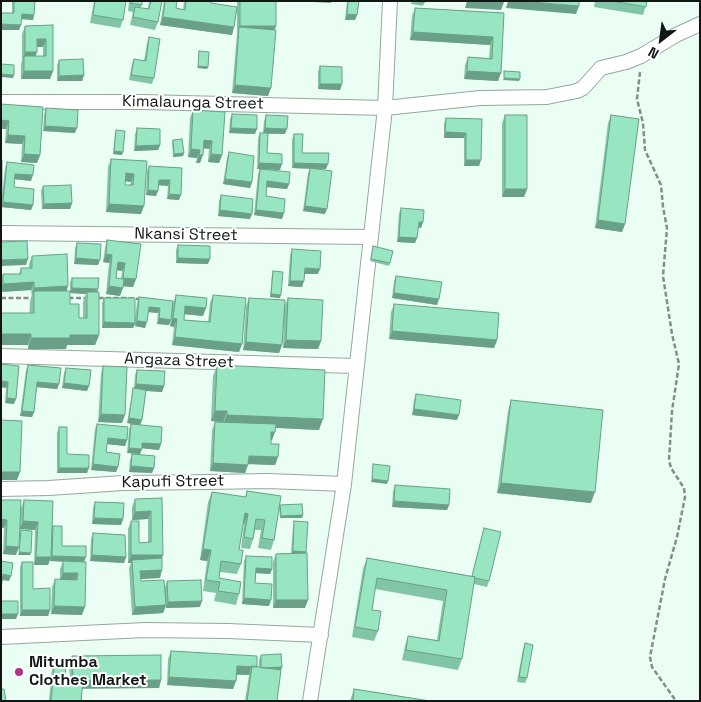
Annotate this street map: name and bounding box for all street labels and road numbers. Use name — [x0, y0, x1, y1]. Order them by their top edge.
street label: Kimalaunga Street — [122, 92, 264, 114]
street label: Nkansi Street — [134, 224, 238, 246]
street label: Angaza Street — [124, 349, 234, 373]
street label: Kapufi Street — [122, 472, 224, 492]

